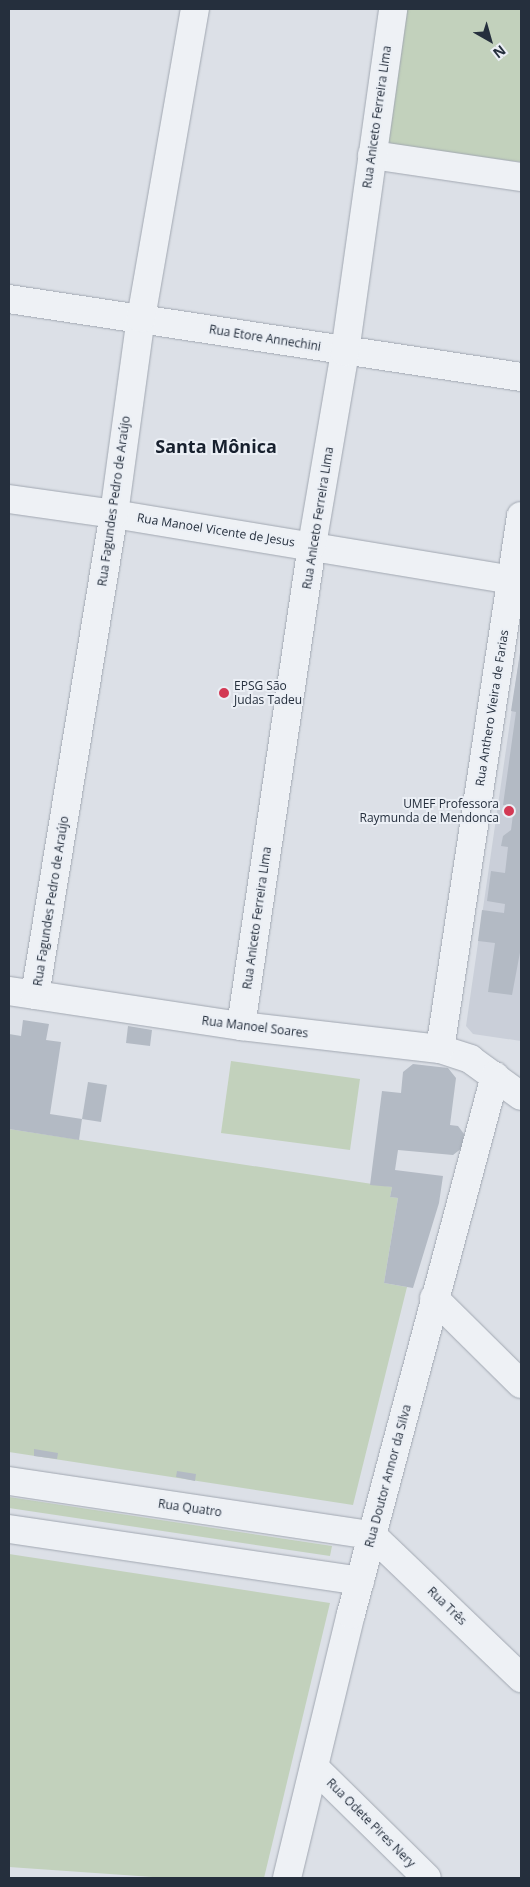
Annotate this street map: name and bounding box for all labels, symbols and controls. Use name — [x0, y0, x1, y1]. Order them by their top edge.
north arrow — [465, 15, 515, 65]
text: N — [489, 41, 510, 63]
street label: Rua Aniceto Ferreira Lima — [360, 45, 394, 189]
street label: Rua Etore Annechini — [208, 322, 322, 354]
street label: Rua Fagundes Pedro de Araújo — [95, 415, 133, 587]
district label: Santa Mônica — [155, 435, 277, 457]
street label: Rua Aniceto Ferreira Lima — [300, 446, 336, 590]
street label: Rua Manoel Vicente de Jesus — [136, 510, 296, 550]
street label: Rua Anthero Vieira de Farias — [473, 629, 511, 787]
place label: EPSG São Judas Tadeu — [234, 679, 302, 707]
marker: EPSG São Judas Tadeu — [218, 687, 230, 699]
place label: UMEF Professora Raymunda de Mendonca — [360, 797, 499, 825]
marker: UMEF Professora Raymunda de Mendonca — [503, 805, 515, 817]
street label: Rua Fagundes Pedro de Araújo — [30, 815, 72, 987]
street label: Rua Aniceto Ferreira Lima — [240, 846, 274, 990]
street label: Rua Manoel Soares — [201, 1013, 309, 1041]
street label: Rua Doutor Annor da Silva — [362, 1403, 414, 1549]
street label: Rua Quatro — [157, 1496, 223, 1520]
street label: Rua Três — [425, 1584, 469, 1628]
street label: Rua Odete Pires Nery — [324, 1776, 418, 1870]

